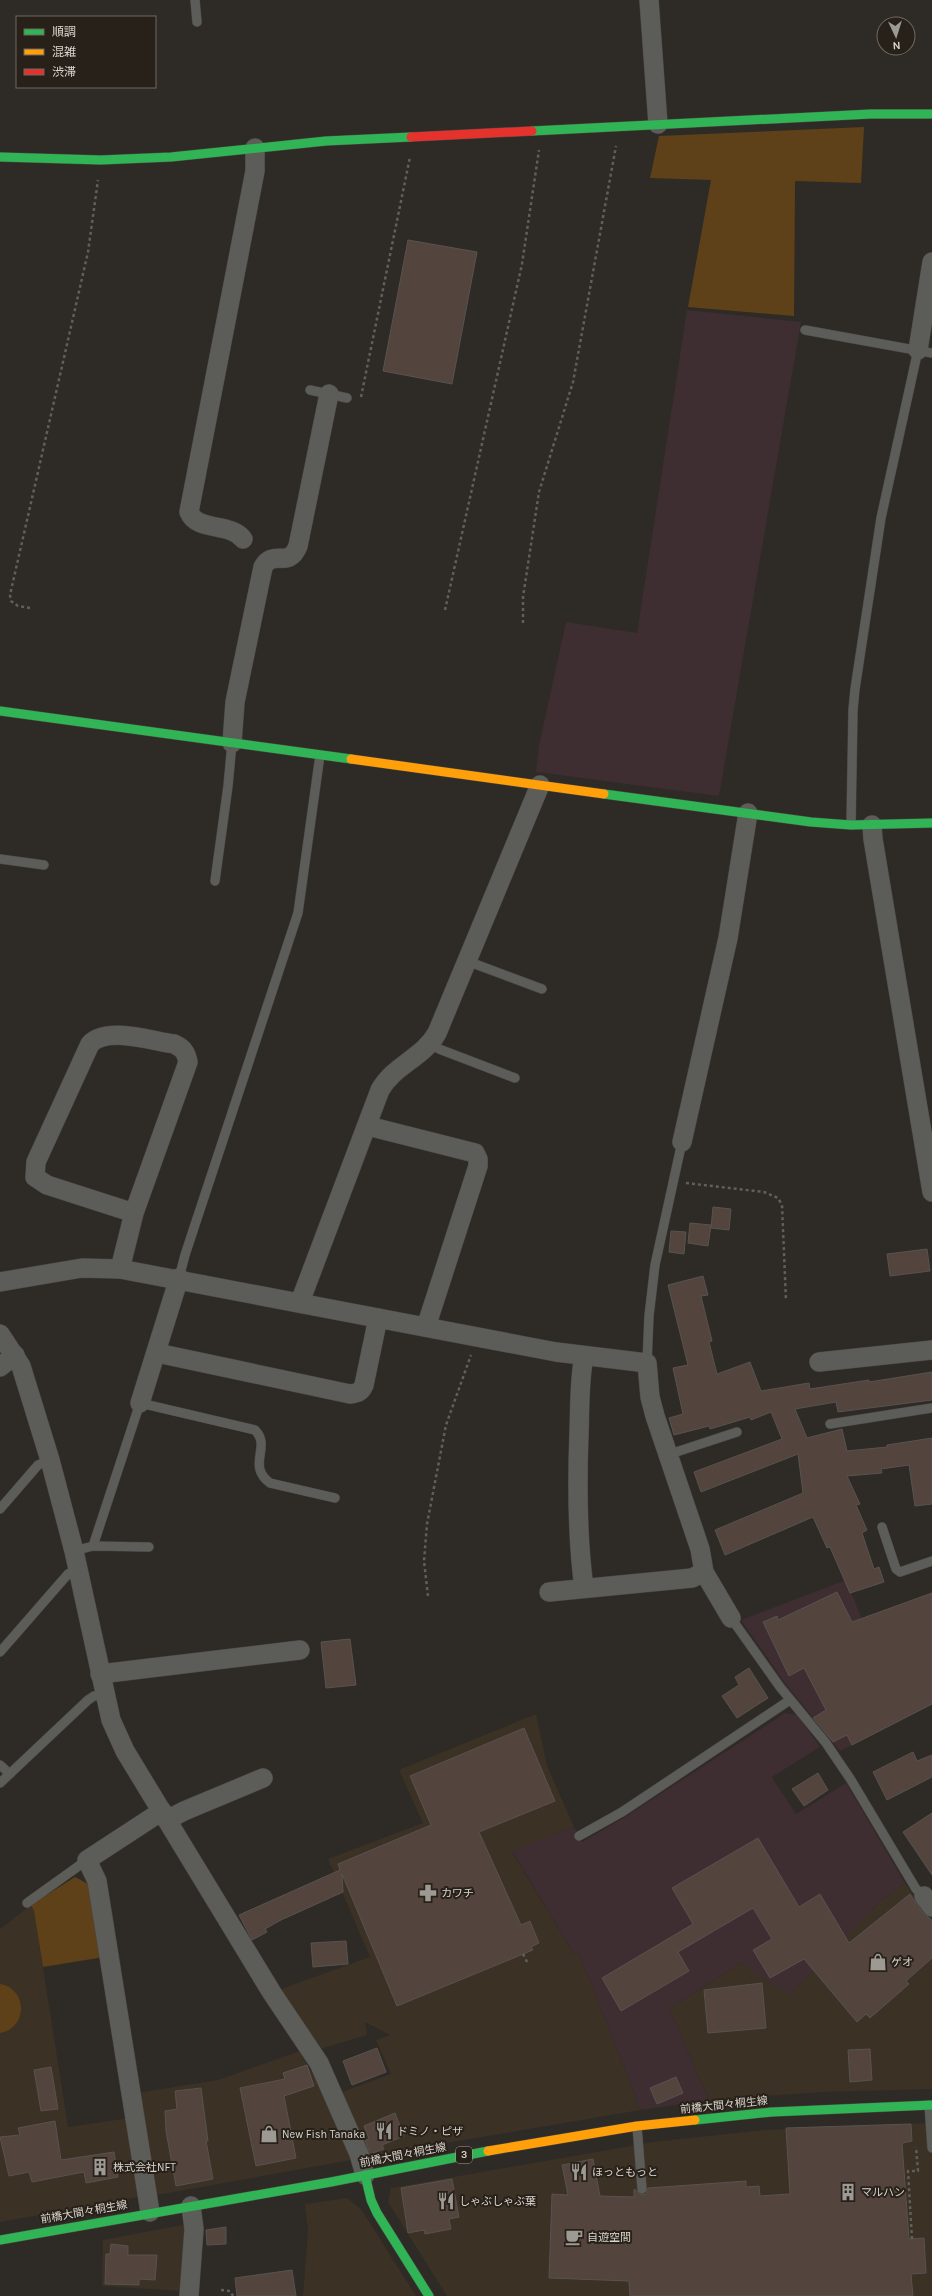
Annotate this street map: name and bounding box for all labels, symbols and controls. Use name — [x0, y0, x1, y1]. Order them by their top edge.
legend — [16, 16, 156, 88]
north arrow — [876, 16, 916, 56]
text: 順調 — [52, 25, 76, 39]
text: N — [892, 39, 901, 52]
text: 混雑 — [52, 45, 76, 59]
text: 渋滞 — [52, 65, 76, 79]
pharmacy icon: カワチ — [418, 1883, 438, 1903]
place label: カワチ — [441, 1887, 474, 1900]
shop icon: ゲオ — [868, 1952, 888, 1972]
place label: ゲオ — [891, 1956, 913, 1969]
street label: 前橋大間々桐生線 — [680, 2094, 768, 2116]
restaurant icon: ドミノ・ピザ — [374, 2121, 394, 2141]
shop icon: New Fish Tanaka — [259, 2124, 279, 2144]
place label: ドミノ・ピザ — [397, 2125, 463, 2138]
place label: New Fish Tanaka — [282, 2128, 365, 2141]
street label: 前橋大間々桐生線 — [359, 2140, 447, 2170]
road number: 3 — [456, 2147, 472, 2163]
building icon: 株式会社NFT — [90, 2157, 110, 2177]
place label: 株式会社NFT — [113, 2161, 176, 2174]
restaurant icon: ほっともっと — [569, 2162, 589, 2182]
place label: ほっともっと — [592, 2166, 658, 2179]
building icon: マルハン — [838, 2182, 858, 2202]
place label: マルハン — [861, 2186, 905, 2199]
restaurant icon: しゃぶしゃぶ葉 — [436, 2191, 456, 2211]
place label: しゃぶしゃぶ葉 — [459, 2195, 536, 2208]
street label: 前橋大間々桐生線 — [40, 2198, 128, 2226]
cafe icon: 自遊空間 — [564, 2227, 584, 2247]
place label: 自遊空間 — [587, 2231, 631, 2244]

